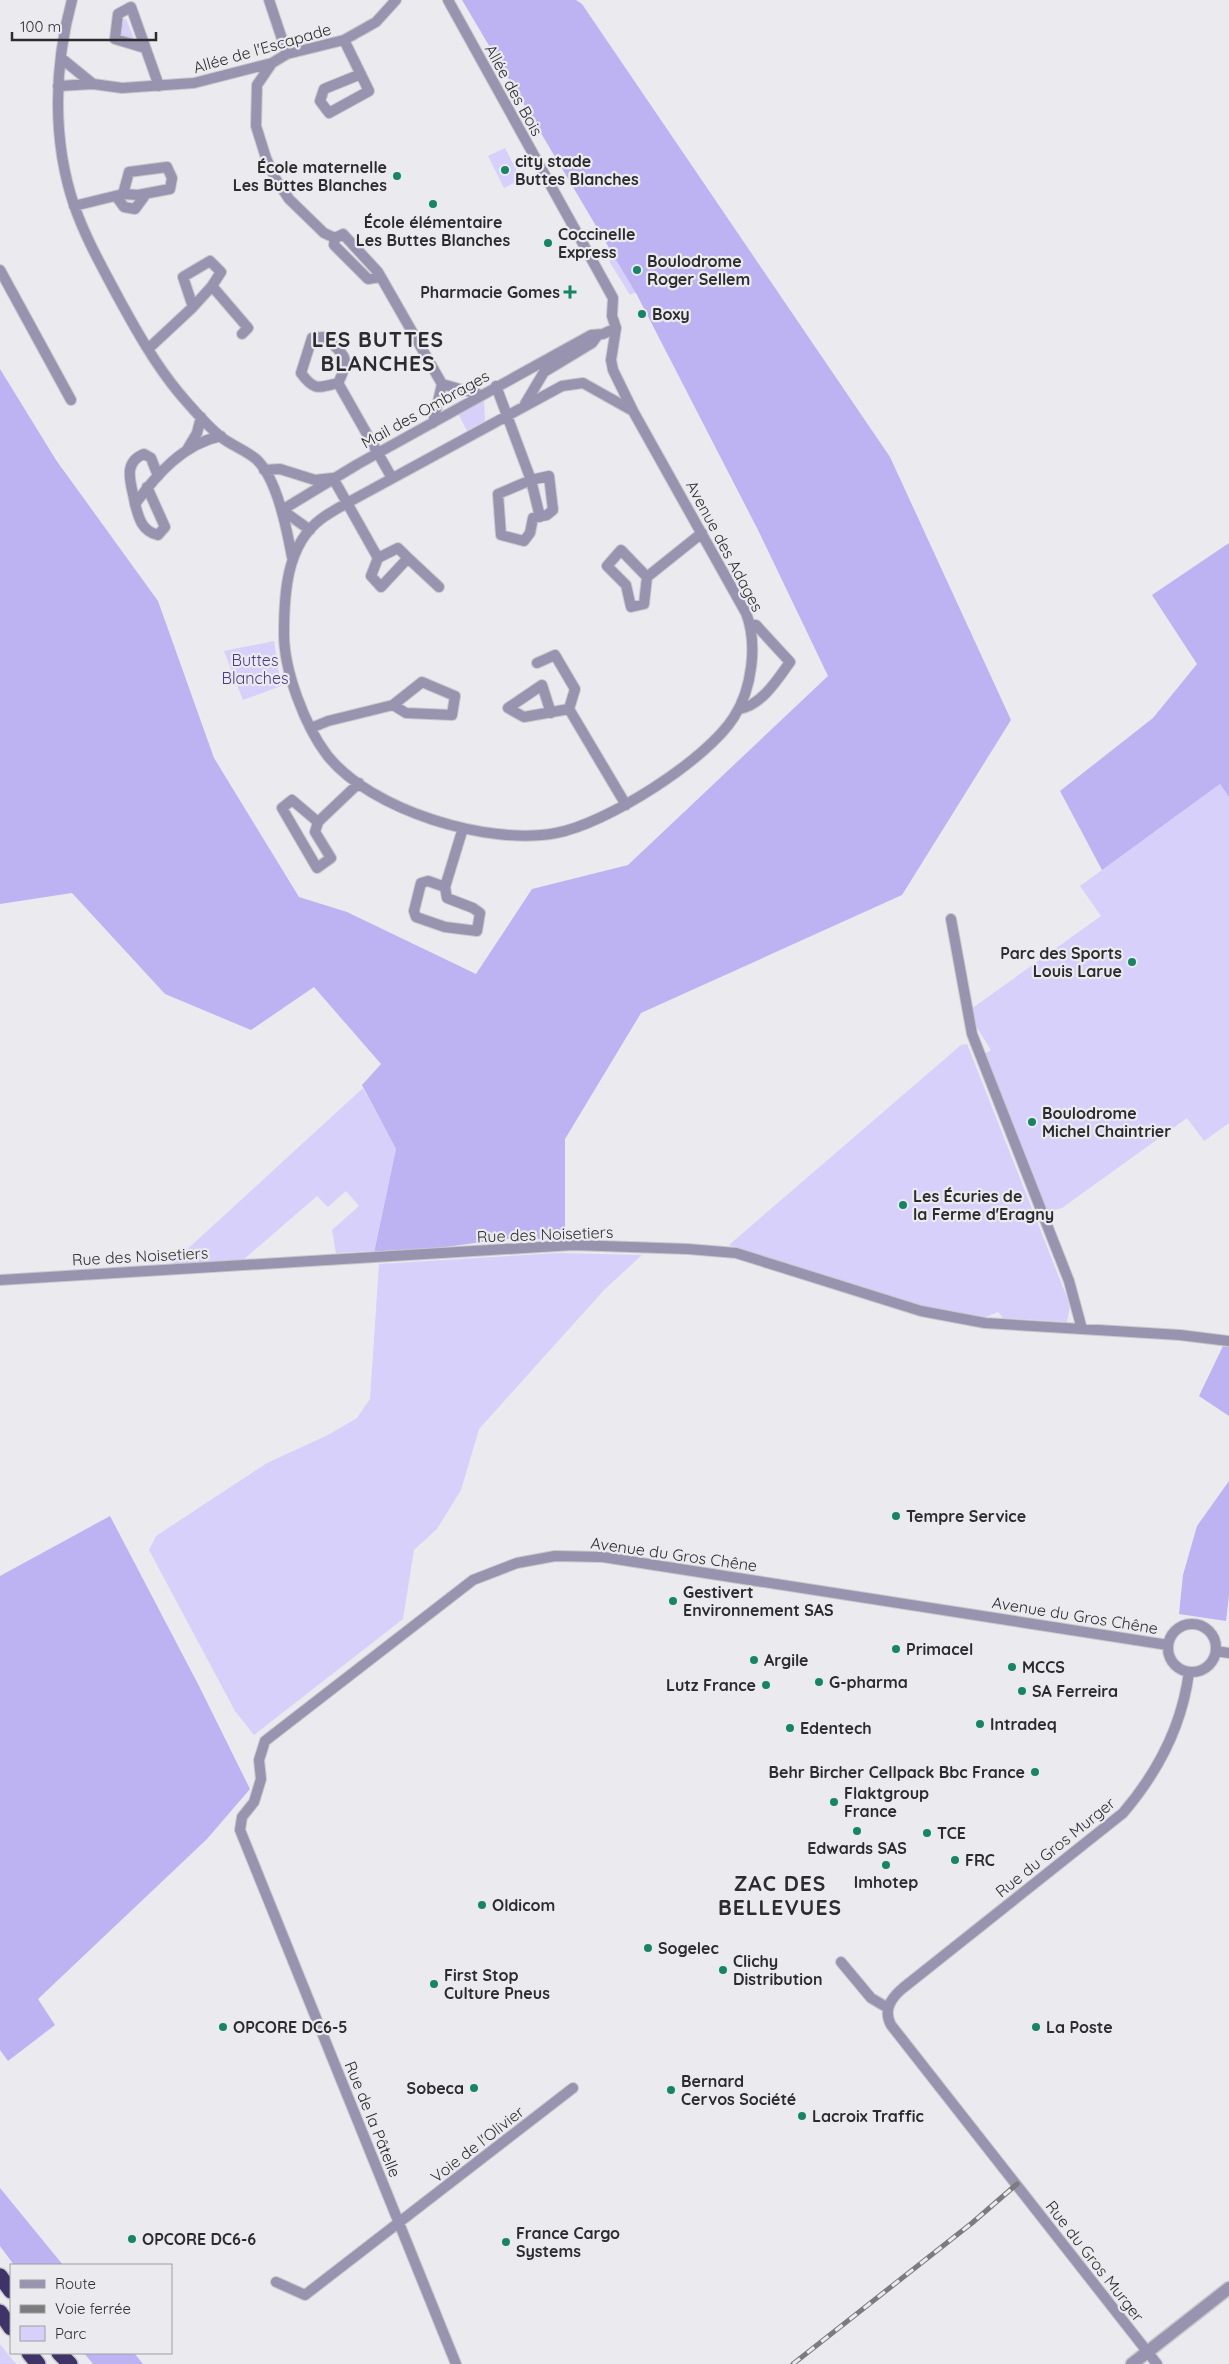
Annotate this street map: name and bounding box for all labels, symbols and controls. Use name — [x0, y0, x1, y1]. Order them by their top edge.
scale bar — [12, 10, 156, 42]
text: 100 m — [20, 17, 61, 36]
street label: Allée de l'Escapade — [191, 19, 333, 77]
street label: Allée des Bois — [481, 41, 547, 139]
place label: city stade Buttes Blanches — [515, 151, 639, 189]
place label: École maternelle Les Buttes Blanches — [233, 157, 387, 195]
marker: city stade Buttes Blanches — [499, 164, 511, 176]
marker: École maternelle Les Buttes Blanches — [391, 170, 403, 182]
marker: École élémentaire Les Buttes Blanches — [427, 198, 439, 210]
place label: École élémentaire Les Buttes Blanches — [356, 212, 510, 250]
place label: Coccinelle Express — [558, 224, 635, 262]
marker: Coccinelle Express — [542, 237, 554, 249]
place label: Boulodrome Roger Sellem — [647, 251, 750, 289]
marker: Boulodrome Roger Sellem — [631, 264, 643, 276]
place label: Pharmacie Gomes — [420, 282, 560, 302]
marker: Pharmacie Gomes — [564, 286, 576, 298]
place label: Boxy — [652, 304, 690, 324]
marker: Boxy — [636, 308, 648, 320]
district label: LES BUTTES BLANCHES — [312, 326, 444, 376]
street label: Mail des Ombrages — [357, 365, 493, 453]
street label: Avenue des Adages — [682, 477, 768, 615]
park label: Buttes Blanches — [222, 650, 288, 688]
place label: Parc des Sports Louis Larue — [1000, 943, 1122, 981]
marker: Parc des Sports Louis Larue — [1126, 956, 1138, 968]
place label: Boulodrome Michel Chaintrier — [1042, 1103, 1171, 1141]
marker: Boulodrome Michel Chaintrier — [1026, 1116, 1038, 1128]
place label: Les Écuries de la Ferme d'Eragny — [913, 1186, 1054, 1224]
marker: Les Écuries de la Ferme d'Eragny — [897, 1199, 909, 1211]
street label: Rue des Noisetiers — [476, 1222, 614, 1246]
street label: Rue des Noisetiers — [71, 1242, 209, 1270]
place label: Tempre Service — [906, 1506, 1026, 1526]
marker: Tempre Service — [890, 1510, 902, 1522]
street label: Avenue du Gros Chêne — [590, 1532, 758, 1576]
place label: Gestivert Environnement SAS — [683, 1582, 834, 1620]
street label: Avenue du Gros Chêne — [991, 1592, 1159, 1638]
marker: Gestivert Environnement SAS — [667, 1595, 679, 1607]
place label: Primacel — [906, 1639, 973, 1659]
marker: Primacel — [890, 1643, 902, 1655]
place label: Argile — [764, 1650, 809, 1670]
marker: Argile — [748, 1654, 760, 1666]
place label: MCCS — [1022, 1657, 1065, 1677]
marker: MCCS — [1006, 1661, 1018, 1673]
place label: G-pharma — [829, 1672, 908, 1692]
place label: Lutz France — [666, 1675, 756, 1695]
marker: G-pharma — [813, 1676, 825, 1688]
marker: Lutz France — [760, 1679, 772, 1691]
place label: SA Ferreira — [1032, 1681, 1118, 1701]
marker: SA Ferreira — [1016, 1685, 1028, 1697]
place label: Intradeq — [990, 1714, 1057, 1734]
place label: Edentech — [800, 1718, 872, 1738]
marker: Intradeq — [974, 1718, 986, 1730]
marker: Edentech — [784, 1722, 796, 1734]
place label: Behr Bircher Cellpack Bbc France — [769, 1762, 1025, 1782]
marker: Behr Bircher Cellpack Bbc France — [1029, 1766, 1041, 1778]
place label: Flaktgroup France — [844, 1783, 929, 1821]
street label: Rue du Gros Murger — [991, 1793, 1119, 1901]
marker: Flaktgroup France — [828, 1796, 840, 1808]
place label: TCE — [937, 1823, 966, 1843]
marker: Edwards SAS — [851, 1825, 863, 1837]
marker: TCE — [921, 1827, 933, 1839]
place label: Edwards SAS — [807, 1838, 907, 1858]
place label: FRC — [965, 1850, 995, 1870]
marker: FRC — [949, 1854, 961, 1866]
marker: Imhotep — [880, 1859, 892, 1871]
district label: ZAC DES BELLEVUES — [718, 1870, 842, 1920]
place label: Imhotep — [854, 1872, 918, 1892]
place label: Oldicom — [492, 1895, 555, 1915]
marker: Oldicom — [476, 1899, 488, 1911]
place label: Sogelec — [658, 1938, 719, 1958]
marker: Sogelec — [642, 1942, 654, 1954]
place label: Clichy Distribution — [733, 1951, 822, 1989]
marker: Clichy Distribution — [717, 1964, 729, 1976]
place label: First Stop Culture Pneus — [444, 1965, 550, 2003]
marker: First Stop Culture Pneus — [428, 1978, 440, 1990]
place label: OPCORE DC6-5 — [233, 2017, 347, 2037]
place label: La Poste — [1046, 2017, 1113, 2037]
marker: OPCORE DC6-5 — [217, 2021, 229, 2033]
marker: La Poste — [1030, 2021, 1042, 2033]
street label: Rue de la Pâtelle — [341, 2058, 405, 2180]
place label: Bernard Cervos Société — [681, 2071, 796, 2109]
place label: Sobeca — [407, 2078, 464, 2098]
marker: Sobeca — [468, 2082, 480, 2094]
marker: Bernard Cervos Société — [665, 2084, 677, 2096]
street label: Voie de l'Olivier — [426, 2101, 528, 2187]
place label: Lacroix Traffic — [812, 2106, 924, 2126]
marker: Lacroix Traffic — [796, 2110, 808, 2122]
street label: Rue du Gros Murger — [1042, 2196, 1148, 2326]
place label: France Cargo Systems — [516, 2223, 620, 2261]
place label: OPCORE DC6-6 — [142, 2229, 256, 2249]
marker: OPCORE DC6-6 — [126, 2233, 138, 2245]
marker: France Cargo Systems — [500, 2236, 512, 2248]
legend — [10, 2264, 172, 2354]
text: Route — [55, 2274, 96, 2293]
text: Voie ferrée — [55, 2299, 131, 2318]
text: Parc — [55, 2324, 86, 2343]

